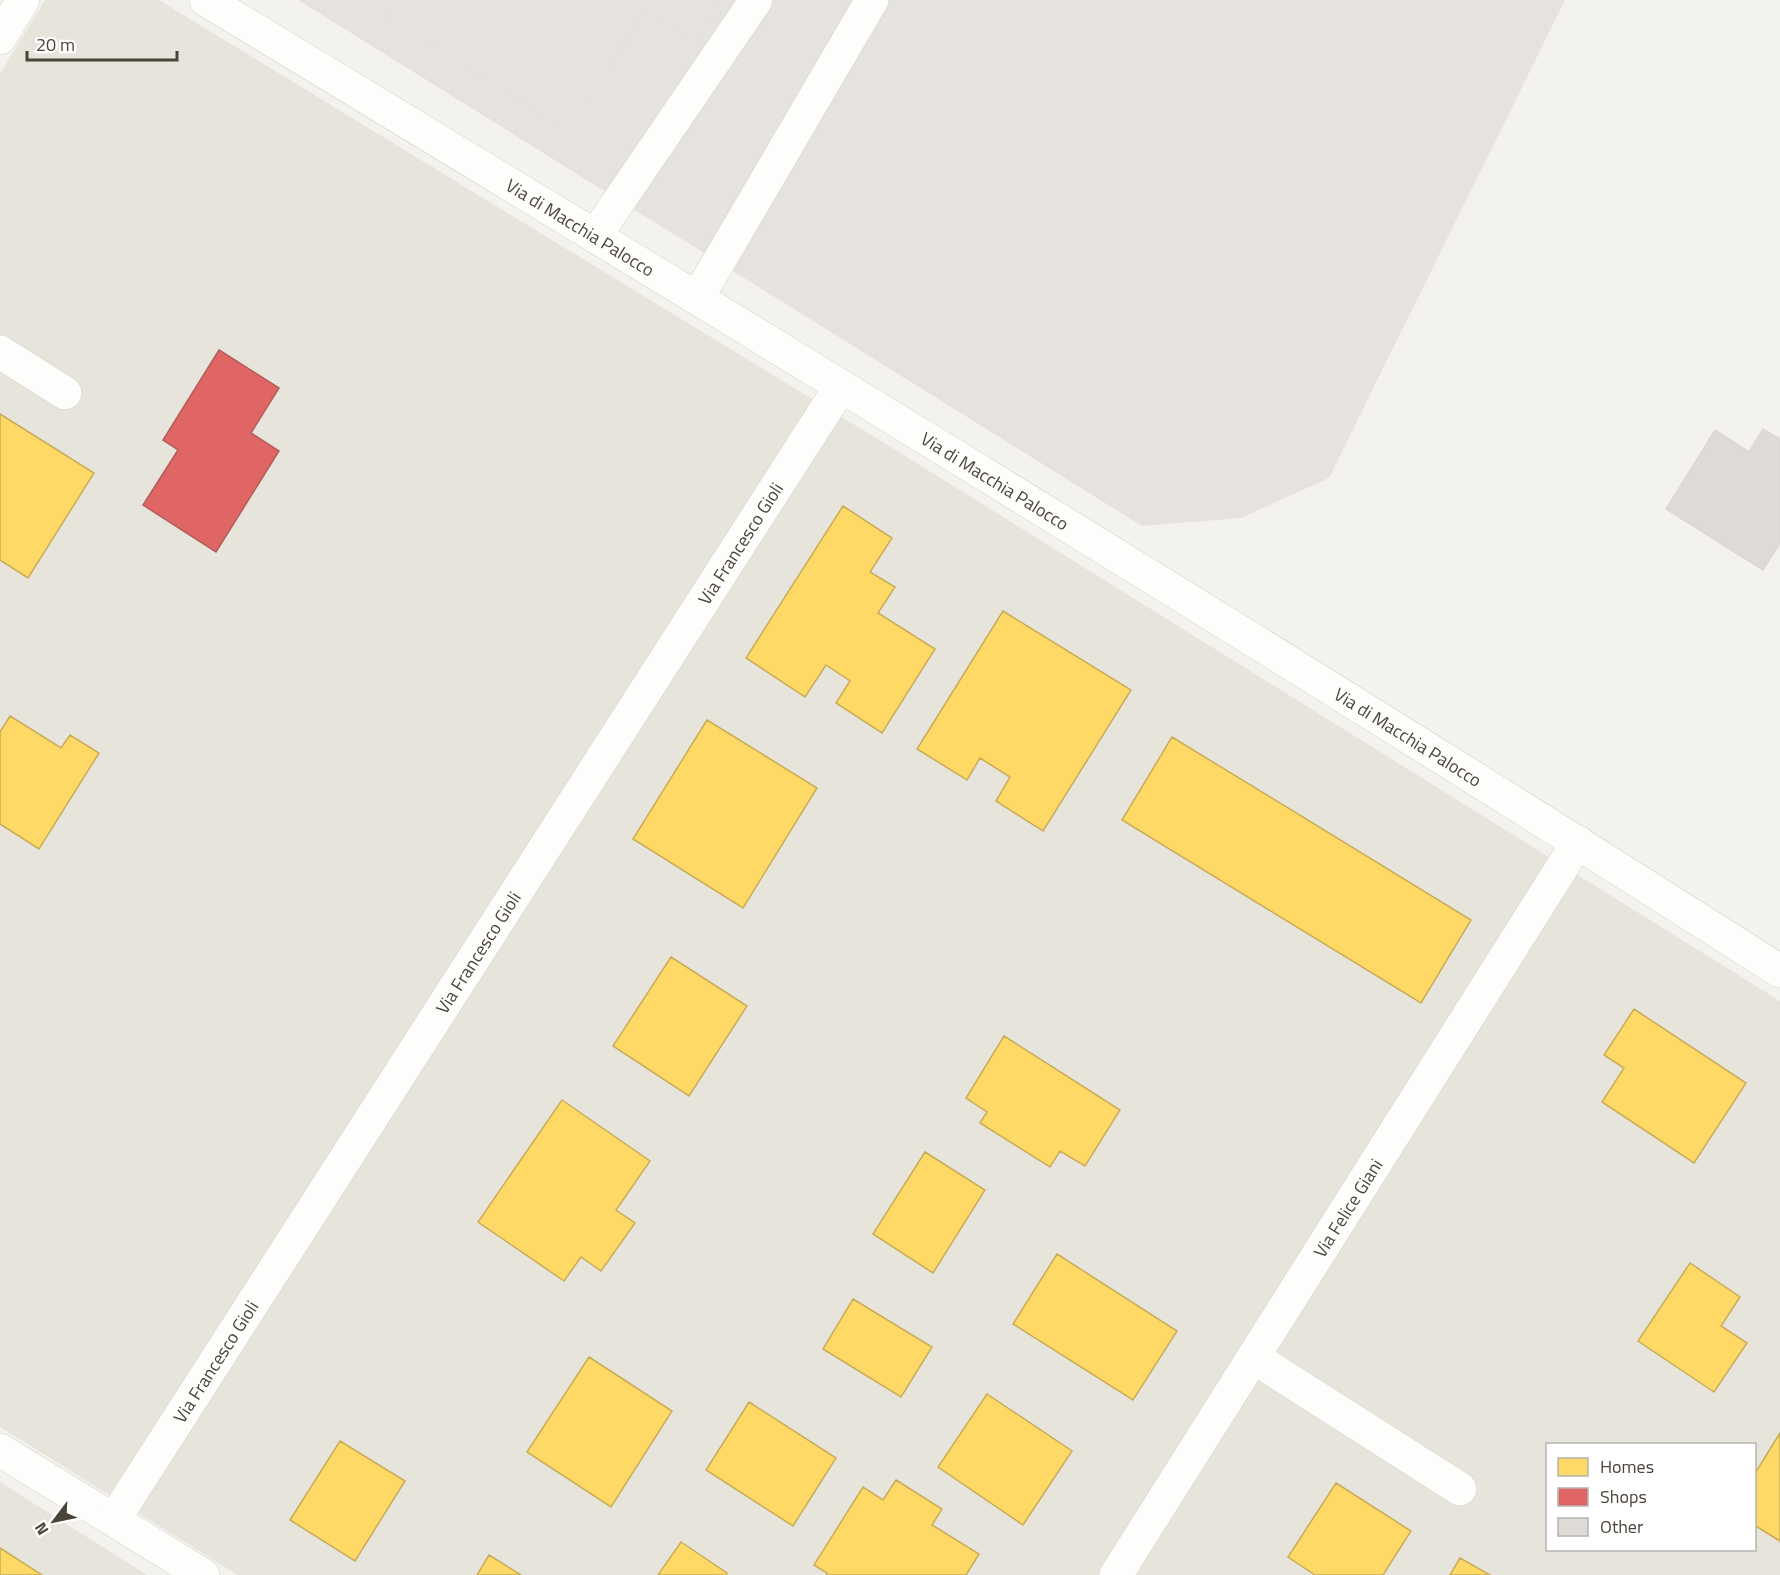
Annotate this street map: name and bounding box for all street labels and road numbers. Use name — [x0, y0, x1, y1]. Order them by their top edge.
street label: Via di Macchia Palocco — [501, 172, 660, 283]
street label: Via di Macchia Palocco — [916, 425, 1074, 537]
street label: Via Francesco Gioli — [691, 477, 789, 610]
street label: Via di Macchia Palocco — [1329, 680, 1487, 793]
street label: Via Francesco Gioli — [428, 886, 527, 1019]
street label: Via Felice Giani — [1306, 1153, 1389, 1263]
street label: Via Francesco Gioli — [166, 1295, 265, 1428]

